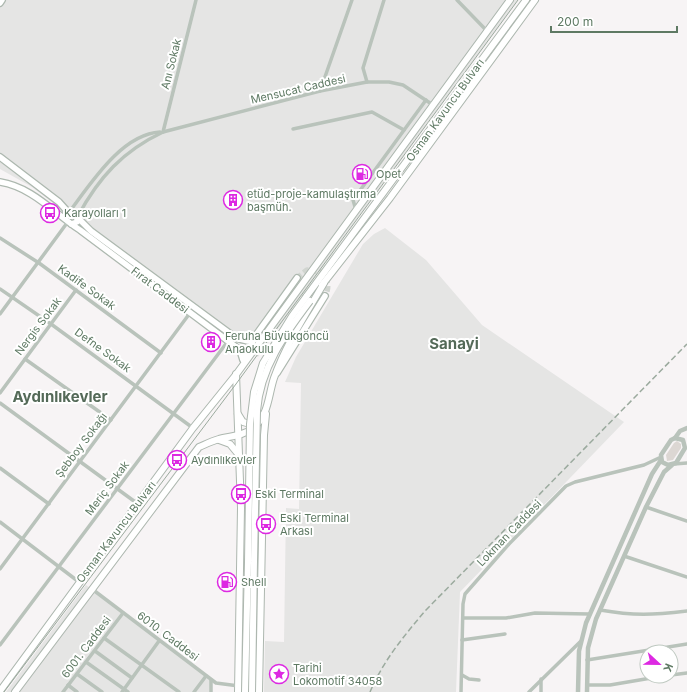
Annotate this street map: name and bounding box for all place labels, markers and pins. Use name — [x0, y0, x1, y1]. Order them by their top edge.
fuel station icon: Opet — [351, 163, 373, 185]
place label: Opet — [376, 167, 402, 181]
place label: etüd-proje-kamulaştırma başmüh. — [247, 187, 376, 214]
building icon: etüd-proje-kamulaştırma başmüh. — [222, 189, 244, 211]
bus stop icon: Karayolları 1 — [39, 202, 61, 224]
place label: Karayolları 1 — [64, 206, 126, 220]
place label: Feruha Büyükgöncü Anaokulu — [225, 329, 329, 356]
building icon: Feruha Büyükgöncü Anaokulu — [200, 331, 222, 353]
bus stop icon: Aydınlıkevler — [166, 449, 188, 471]
place label: Aydınlıkevler — [191, 453, 256, 467]
bus stop icon: Eski Terminal — [230, 483, 252, 505]
place label: Eski Terminal — [255, 487, 324, 501]
place label: Eski Terminal Arkası — [280, 511, 349, 538]
bus stop icon: Eski Terminal Arkası — [255, 513, 277, 535]
fuel station icon: Shell — [216, 571, 238, 593]
place label: Shell — [241, 575, 266, 589]
place label: Tarihi Lokomotif 34058 — [293, 661, 382, 688]
place icon: Tarihi Lokomotif 34058 — [268, 663, 290, 685]

